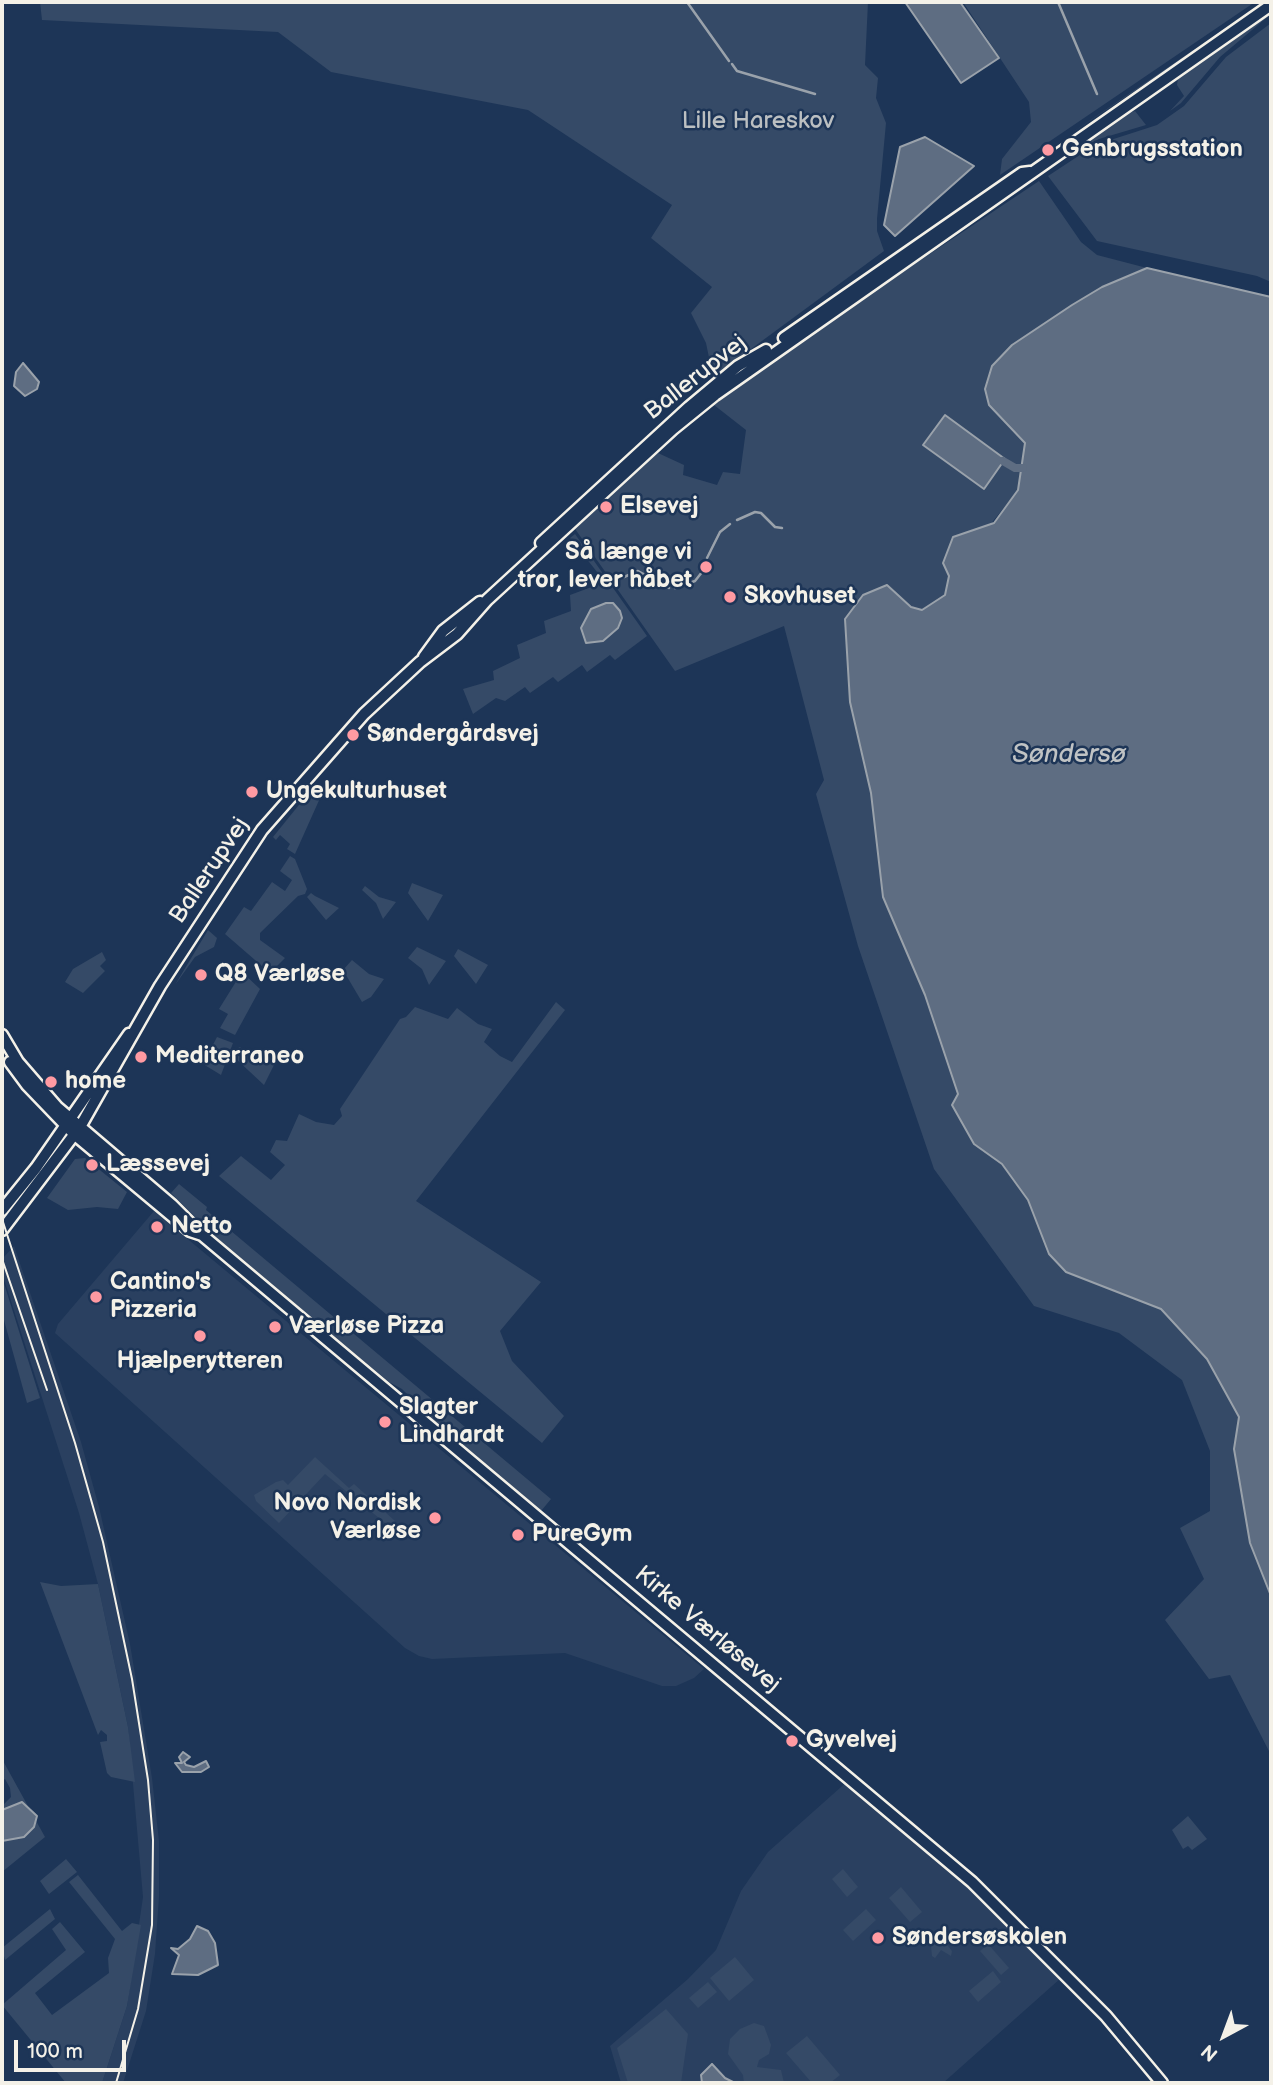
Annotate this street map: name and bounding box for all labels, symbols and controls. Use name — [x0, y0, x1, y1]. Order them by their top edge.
park label: Lille Hareskov — [682, 108, 834, 136]
place label: Genbrugsstation — [1062, 136, 1243, 164]
marker: Genbrugsstation — [1040, 142, 1056, 158]
street label: Ballerupvej — [639, 329, 753, 427]
place label: Elsevej — [620, 493, 698, 521]
marker: Elsevej — [598, 499, 614, 515]
place label: Så længe vi tror, lever håbet — [518, 539, 692, 595]
marker: Så længe vi tror, lever håbet — [698, 559, 714, 575]
place label: Skovhuset — [744, 583, 855, 611]
marker: Skovhuset — [722, 589, 738, 605]
place label: Søndergårdsvej — [367, 721, 539, 749]
marker: Søndergårdsvej — [345, 727, 361, 743]
water label: Søndersø — [1012, 739, 1126, 771]
place label: Ungekulturhuset — [266, 778, 447, 806]
marker: Ungekulturhuset — [244, 784, 260, 800]
street label: Ballerupvej — [164, 812, 256, 930]
place label: Q8 Værløse — [215, 961, 345, 989]
marker: Q8 Værløse — [193, 967, 209, 983]
place label: Mediterraneo — [155, 1043, 304, 1071]
marker: Mediterraneo — [133, 1049, 149, 1065]
place label: home — [65, 1068, 126, 1096]
marker: home — [43, 1074, 59, 1090]
place label: Læssevej — [106, 1151, 210, 1179]
marker: Læssevej — [84, 1157, 100, 1173]
place label: Netto — [171, 1213, 232, 1241]
marker: Netto — [149, 1219, 165, 1235]
place label: Cantino's Pizzeria — [110, 1269, 211, 1325]
marker: Cantino's Pizzeria — [88, 1289, 104, 1305]
place label: Værløse Pizza — [289, 1313, 444, 1341]
marker: Værløse Pizza — [267, 1319, 283, 1335]
marker: Hjælperytteren — [192, 1328, 208, 1344]
place label: Hjælperytteren — [117, 1348, 283, 1376]
place label: Slagter Lindhardt — [399, 1394, 504, 1450]
marker: Slagter Lindhardt — [377, 1414, 393, 1430]
place label: Novo Nordisk Værløse — [274, 1490, 421, 1546]
marker: Novo Nordisk Værløse — [427, 1510, 443, 1526]
place label: PureGym — [532, 1521, 632, 1549]
marker: PureGym — [510, 1527, 526, 1543]
street label: Kirke Værløsevej — [628, 1561, 786, 1699]
place label: Gyvelvej — [806, 1727, 897, 1755]
marker: Gyvelvej — [784, 1733, 800, 1749]
place label: Søndersøskolen — [892, 1924, 1067, 1952]
marker: Søndersøskolen — [870, 1930, 886, 1946]
north arrow — [1189, 2001, 1259, 2071]
scale bar — [18, 2025, 130, 2070]
text: 100 m — [27, 2039, 83, 2064]
text: N — [1197, 2039, 1223, 2066]

